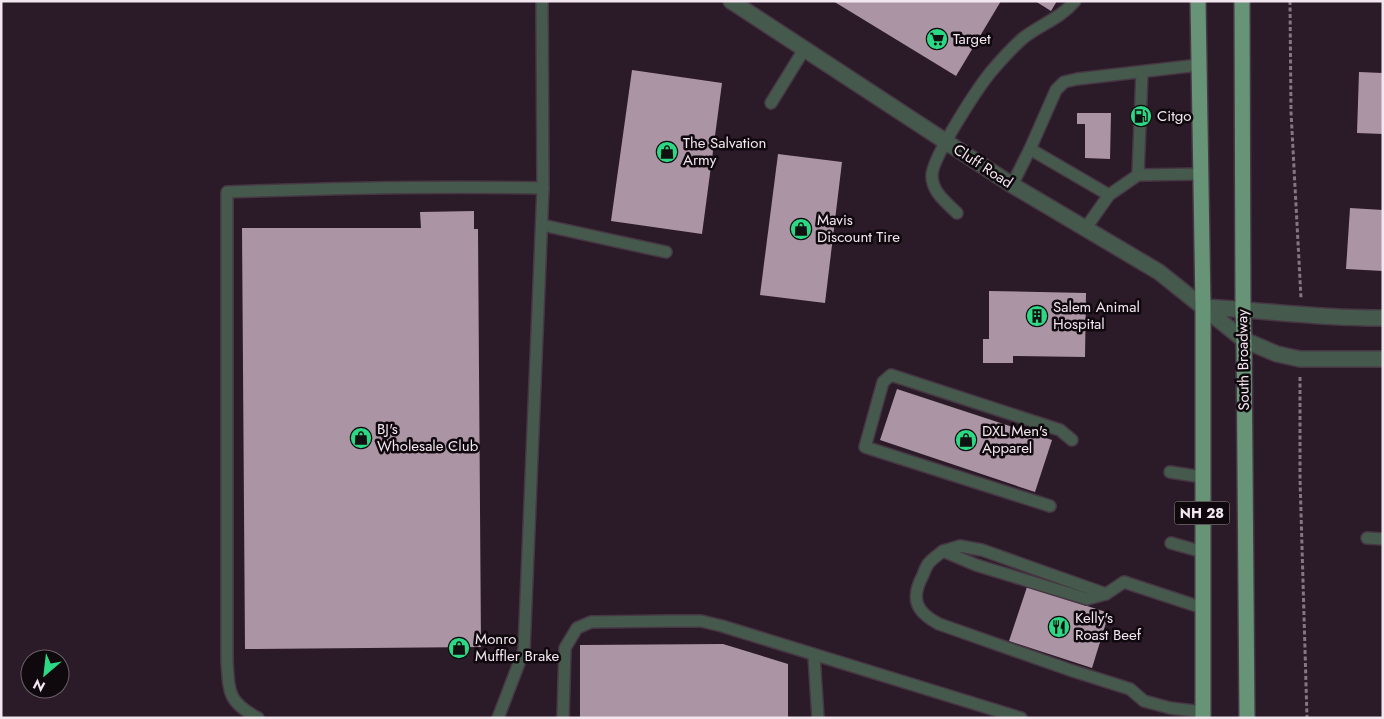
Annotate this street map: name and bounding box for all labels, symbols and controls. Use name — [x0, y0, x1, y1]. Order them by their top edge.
supermarket icon: Target — [925, 27, 949, 51]
place label: Target — [953, 28, 991, 50]
fuel station icon: Citgo — [1129, 104, 1153, 128]
place label: Citgo — [1157, 105, 1192, 127]
place label: The Salvation Army — [683, 132, 766, 171]
street label: Cluff Road — [949, 139, 1017, 193]
shop icon: The Salvation Army — [655, 140, 679, 164]
place label: Mavis Discount Tire — [817, 209, 900, 248]
shop icon: Mavis Discount Tire — [789, 217, 813, 241]
place label: Salem Animal Hospital — [1053, 296, 1140, 335]
building icon: Salem Animal Hospital — [1025, 304, 1049, 328]
street label: South Broadway — [1231, 309, 1255, 411]
place label: BJ's Wholesale Club — [377, 418, 479, 457]
place label: DXL Men's Apparel — [982, 420, 1047, 459]
shop icon: BJ's Wholesale Club — [349, 426, 373, 450]
shop icon: DXL Men's Apparel — [954, 428, 978, 452]
road number: NH 28 — [1174, 502, 1230, 524]
place label: Kelly's Roast Beef — [1075, 607, 1142, 646]
restaurant icon: Kelly's Roast Beef — [1047, 615, 1071, 639]
place label: Monro Muffler Brake — [475, 628, 560, 667]
shop icon: Monro Muffler Brake — [447, 636, 471, 660]
north arrow — [20, 649, 70, 699]
text: N — [29, 674, 49, 697]

